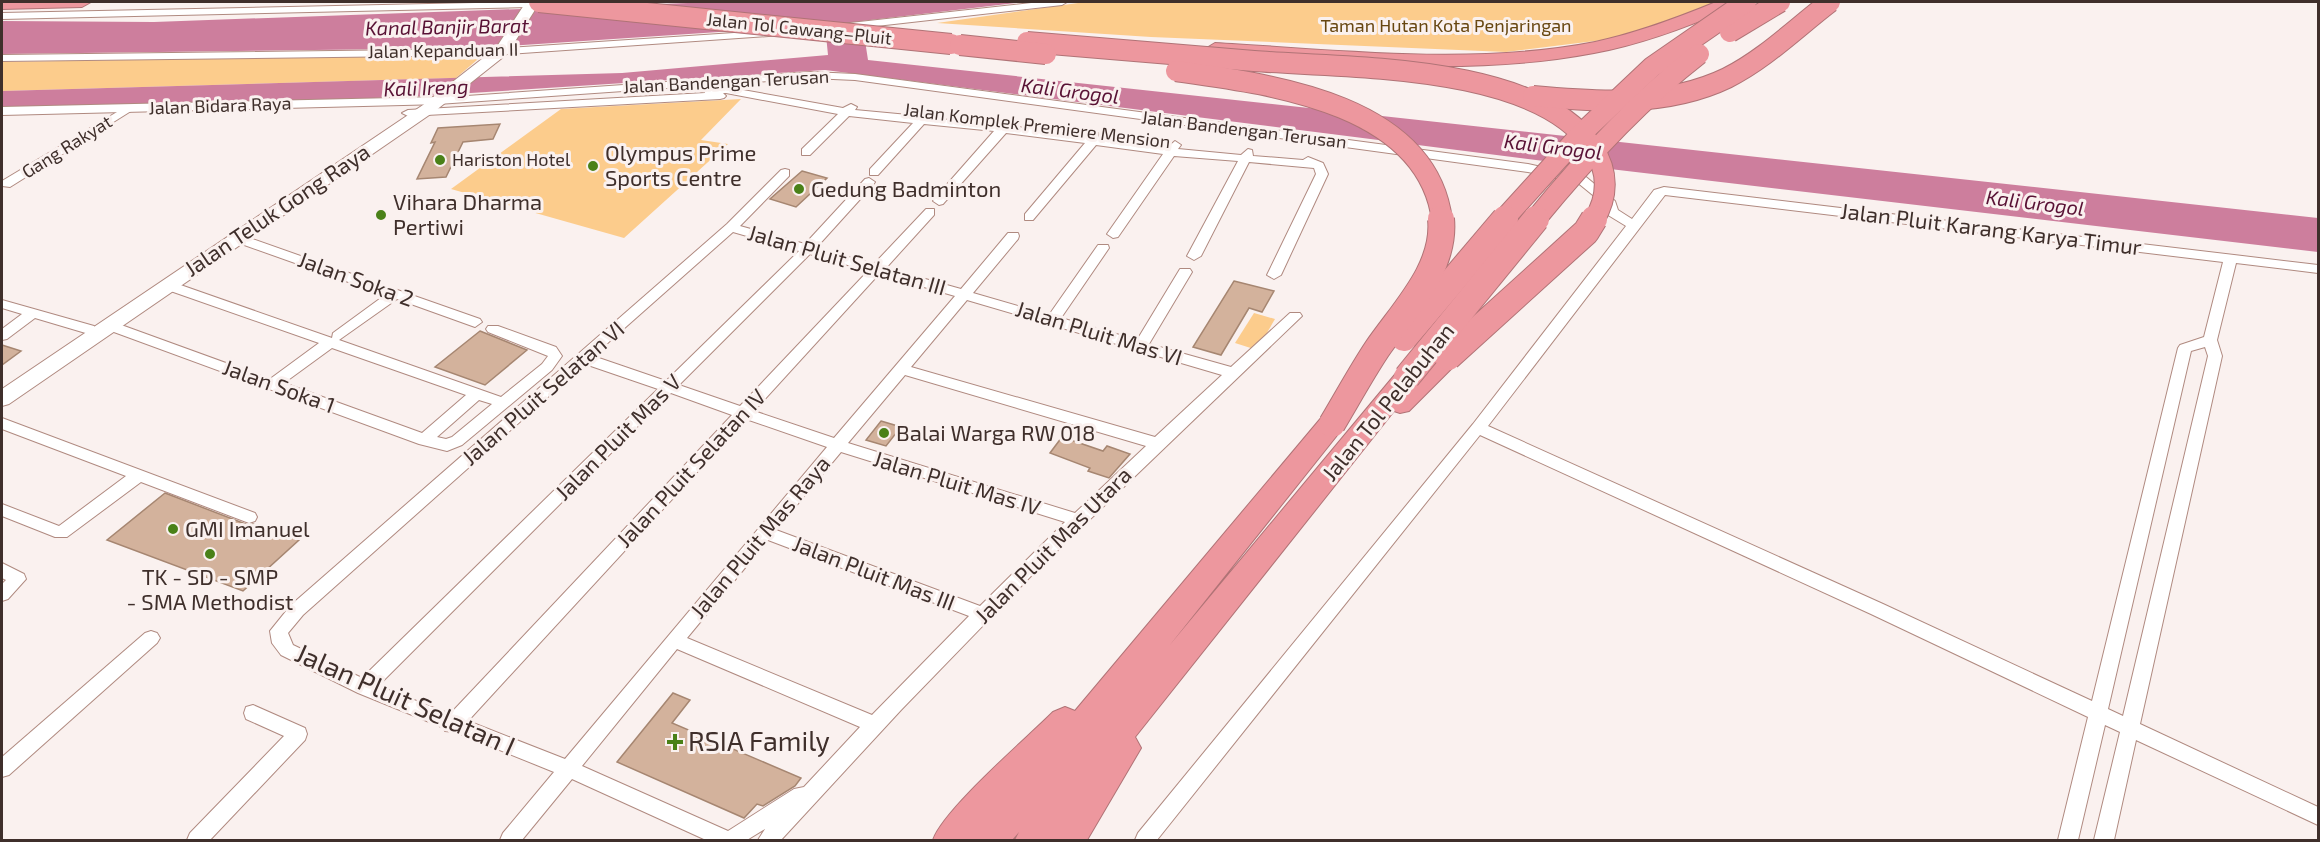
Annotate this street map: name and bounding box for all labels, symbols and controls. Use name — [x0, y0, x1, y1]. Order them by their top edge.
street label: Jalan Tol Cawang–Pluit — [705, 7, 893, 49]
water label: Kanal Banjir Barat — [365, 13, 529, 39]
park label: Taman Hutan Kota Penjaringan — [1320, 14, 1572, 36]
street label: Jalan Kepanduan II — [367, 38, 519, 62]
street label: Jalan Bandengan Terusan — [622, 65, 830, 97]
water label: Kali Grogol — [1020, 72, 1120, 108]
water label: Kali Ireng — [383, 74, 469, 100]
street label: Jalan Bidara Raya — [148, 92, 292, 118]
street label: Jalan Komplek Premiere Mension — [902, 98, 1172, 152]
street label: Jalan Bandengan Terusan — [1140, 105, 1348, 153]
street label: Gang Rakyat — [17, 110, 116, 183]
water label: Kali Grogol — [1503, 128, 1603, 164]
street label: Jalan Teluk Gong Raya — [179, 137, 374, 281]
place label: Olympus Prime Sports Centre — [605, 139, 756, 190]
place label: Hariston Hotel — [452, 148, 571, 170]
marker: Hariston Hotel — [433, 153, 447, 167]
marker: Olympus Prime Sports Centre — [586, 159, 600, 173]
place label: Gedung Badminton — [811, 175, 1001, 201]
marker: Gedung Badminton — [792, 182, 806, 196]
water label: Kali Grogol — [1985, 184, 2085, 220]
place label: Vihara Dharma Pertiwi — [393, 188, 542, 239]
street label: Jalan Pluit Karang Karya Timur — [1839, 197, 2143, 259]
marker: Vihara Dharma Pertiwi — [374, 208, 388, 222]
street label: Jalan Pluit Selatan III — [745, 218, 949, 300]
street label: Jalan Soka 2 — [295, 245, 418, 311]
street label: Jalan Pluit Mas VI — [1013, 294, 1186, 370]
street label: Jalan Pluit Selatan VI — [456, 315, 629, 470]
street label: Jalan Tol Pelabuhan — [1316, 317, 1459, 485]
street label: Jalan Soka 1 — [220, 353, 339, 417]
street label: Jalan Pluit Mas V — [549, 368, 686, 505]
street label: Jalan Pluit Selatan IV — [610, 382, 771, 552]
place label: Balai Warga RW 018 — [896, 419, 1095, 445]
marker: Balai Warga RW 018 — [877, 426, 891, 440]
street label: Jalan Pluit Mas IV — [871, 444, 1045, 520]
street label: Jalan Pluit Mas Raya — [684, 450, 835, 623]
street label: Jalan Pluit Mas Utara — [969, 461, 1136, 628]
place label: GMI Imanuel — [185, 515, 310, 541]
marker: GMI Imanuel — [166, 522, 180, 536]
street label: Jalan Pluit Mas III — [790, 529, 959, 615]
marker: TK - SD - SMP - SMA Methodist — [203, 547, 217, 561]
place label: TK - SD - SMP - SMA Methodist — [127, 563, 293, 614]
street label: Jalan Pluit Selatan I — [291, 635, 521, 761]
place label: RSIA Family — [688, 724, 830, 757]
marker: RSIA Family — [666, 733, 684, 751]

